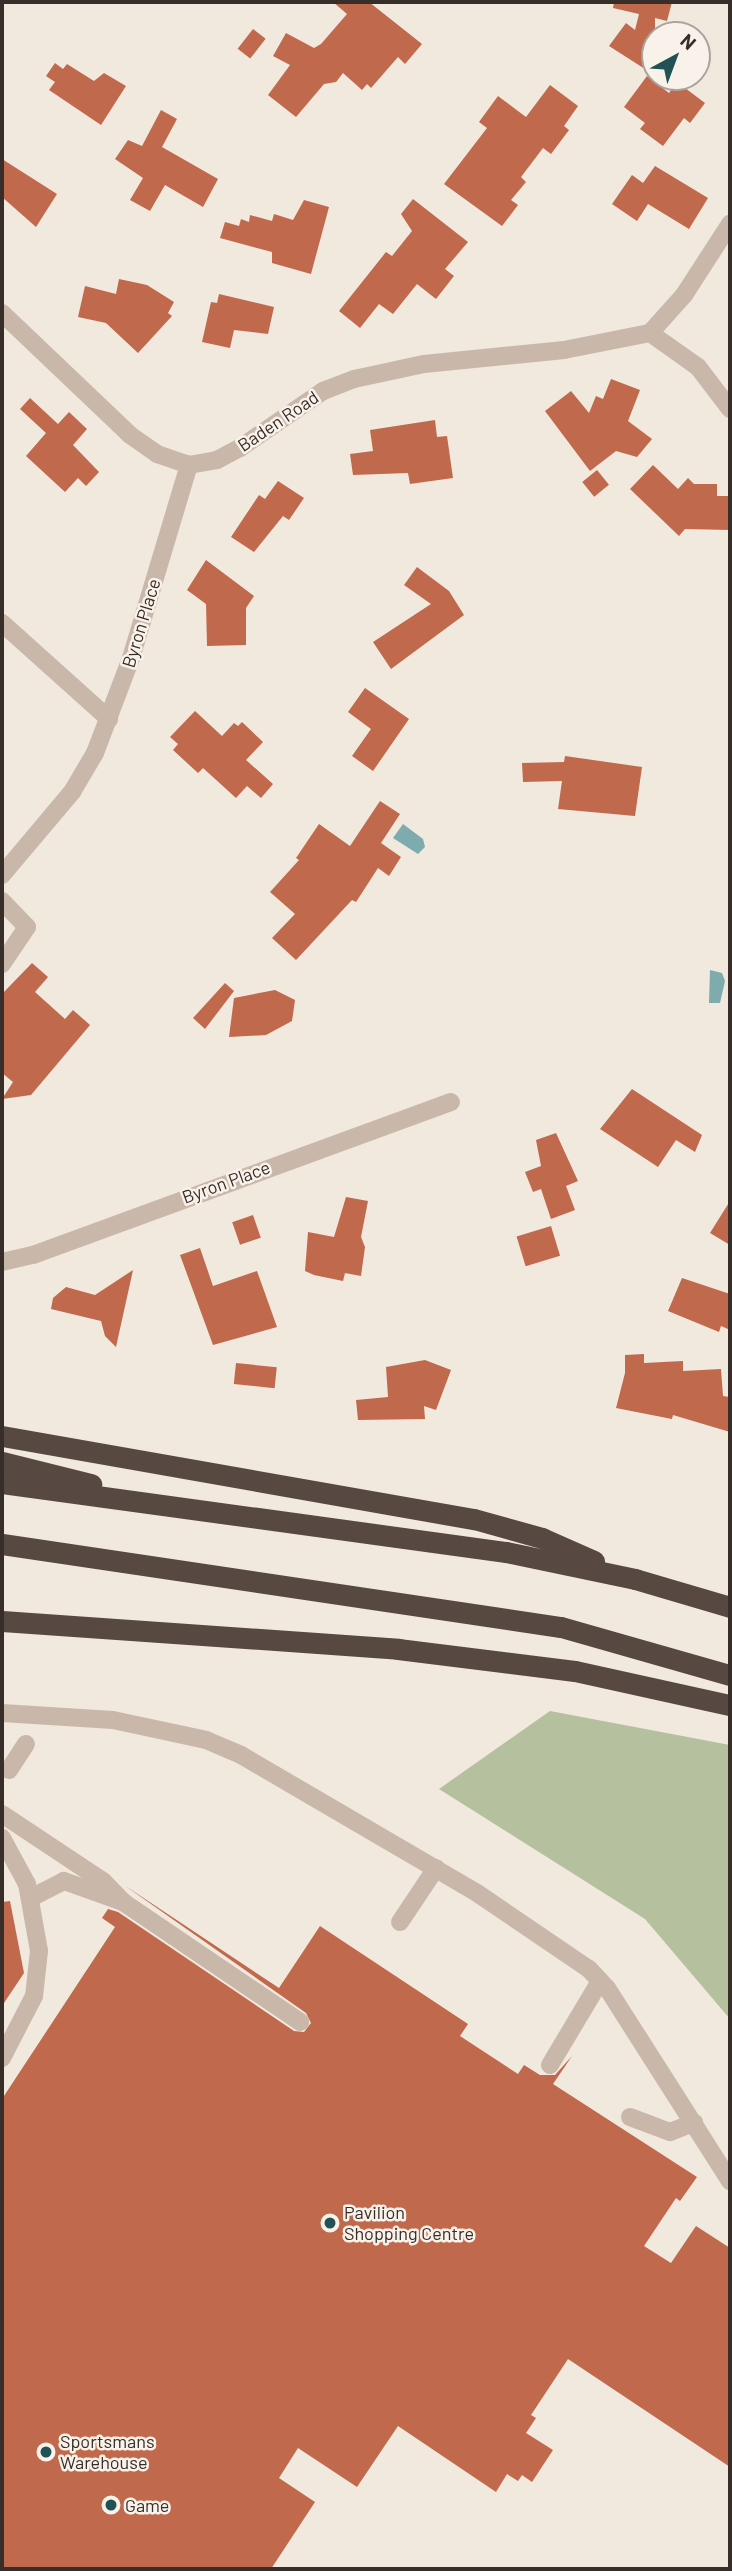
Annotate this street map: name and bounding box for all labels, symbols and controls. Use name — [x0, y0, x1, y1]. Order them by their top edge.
north arrow — [641, 21, 711, 91]
text: N — [676, 28, 701, 54]
street label: Baden Road — [233, 386, 323, 456]
street label: Byron Place — [117, 576, 165, 670]
street label: Byron Place — [179, 1156, 273, 1208]
place label: Pavilion Shopping Centre — [344, 2202, 474, 2244]
marker: Pavilion Shopping Centre — [322, 2215, 338, 2231]
place label: Sportsmans Warehouse — [60, 2431, 155, 2474]
marker: Sportsmans Warehouse — [38, 2444, 54, 2460]
place label: Game — [125, 2494, 169, 2516]
marker: Game — [103, 2497, 119, 2513]

